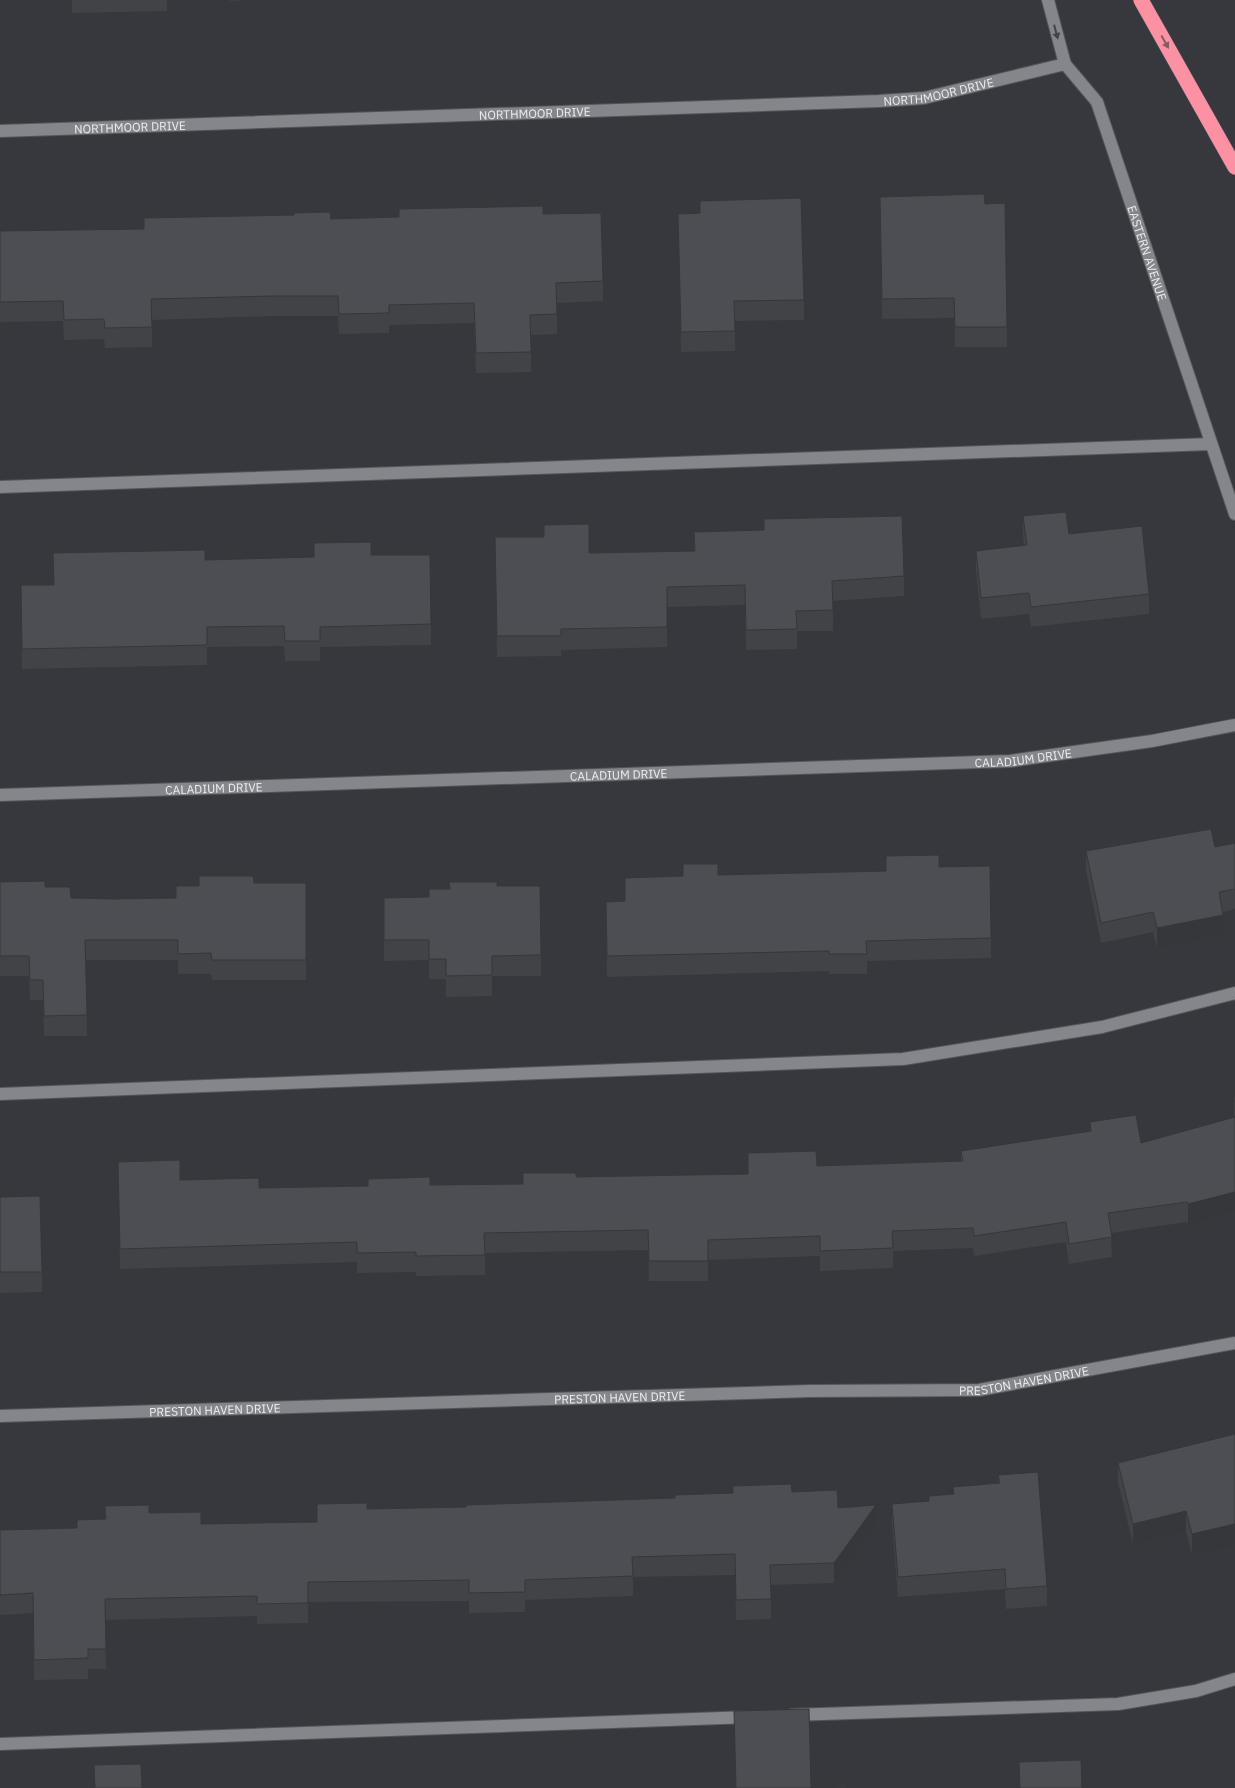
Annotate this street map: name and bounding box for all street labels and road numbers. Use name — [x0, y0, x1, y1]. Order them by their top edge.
street label: NORTHMOOR DRIVE — [883, 74, 995, 108]
street label: NORTHMOOR DRIVE — [479, 103, 591, 122]
street label: NORTHMOOR DRIVE — [74, 117, 186, 136]
street label: EASTERN AVENUE — [1125, 203, 1170, 302]
street label: CALADIUM DRIVE — [974, 745, 1073, 770]
street label: CALADIUM DRIVE — [570, 765, 668, 783]
street label: CALADIUM DRIVE — [165, 779, 263, 797]
street label: PRESTON HAVEN DRIVE — [959, 1363, 1090, 1398]
street label: PRESTON HAVEN DRIVE — [554, 1387, 686, 1406]
street label: PRESTON HAVEN DRIVE — [149, 1400, 281, 1419]

